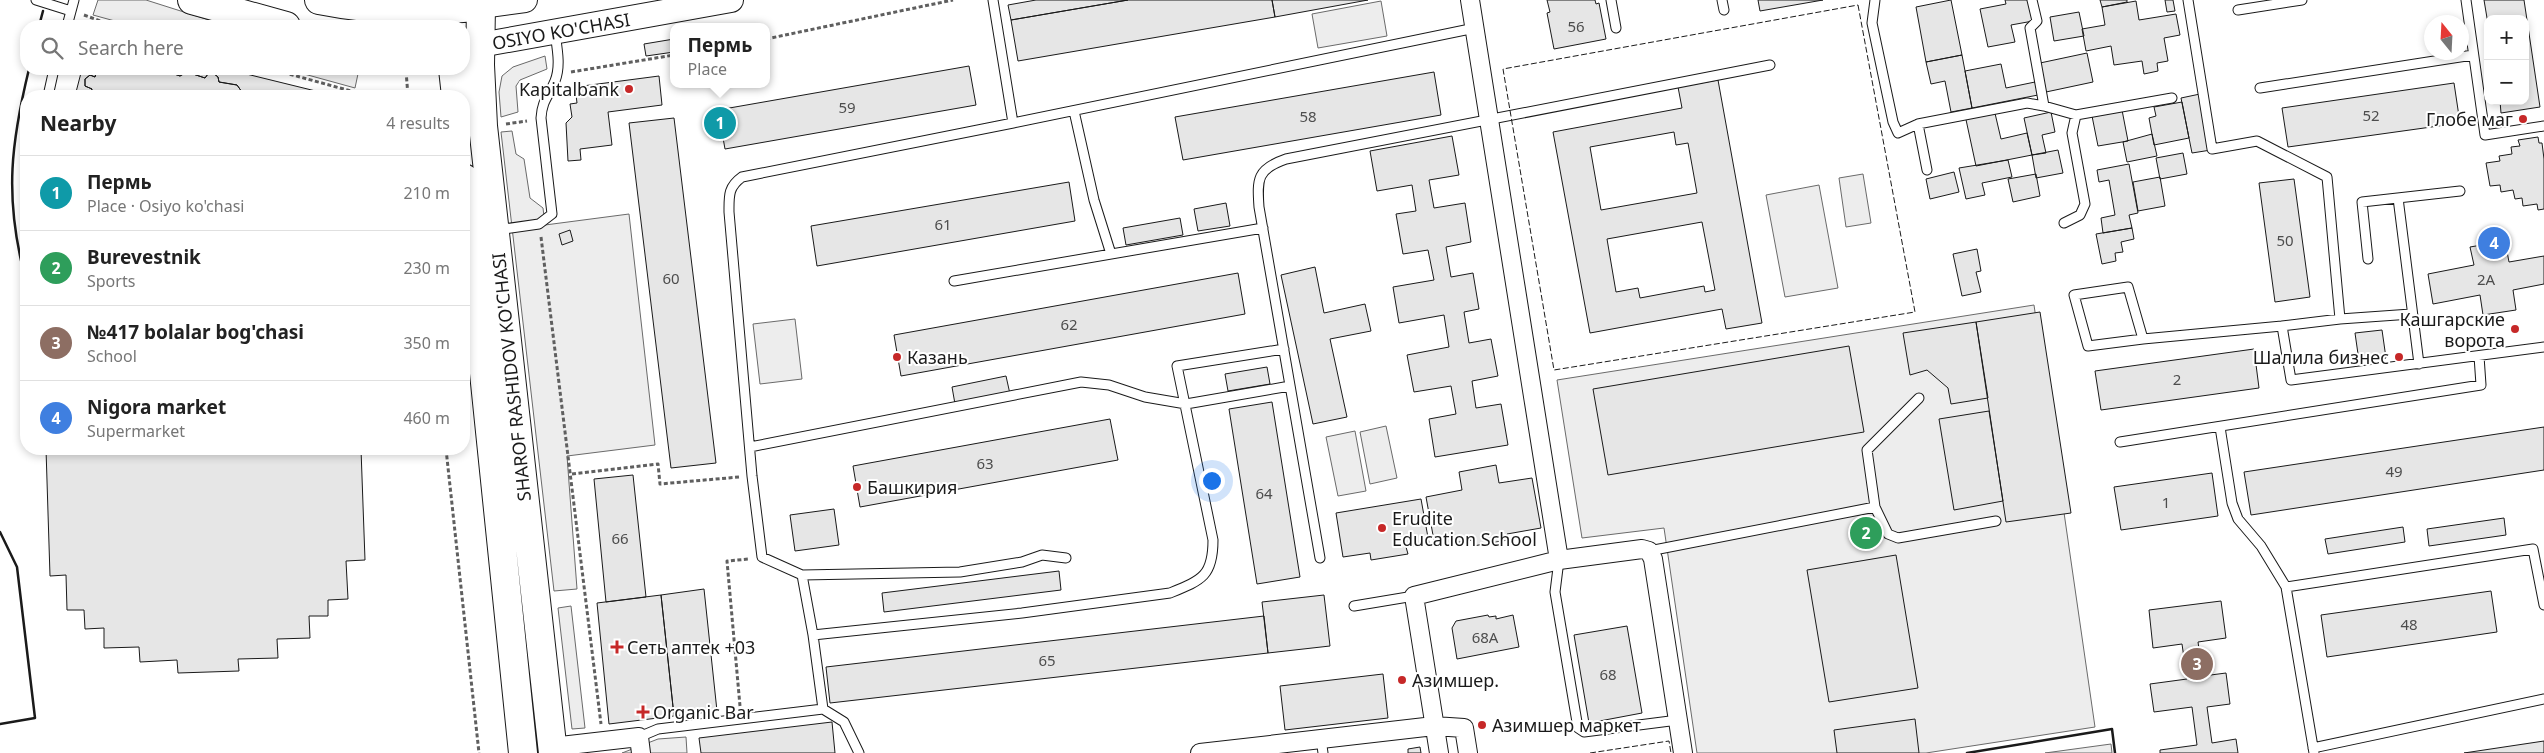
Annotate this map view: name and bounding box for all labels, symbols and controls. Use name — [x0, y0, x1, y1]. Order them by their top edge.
street label: OSIYO KO'CHASI — [490, 7, 632, 55]
north arrow — [2424, 15, 2469, 60]
map controls — [2484, 15, 2529, 105]
button: + — [2484, 15, 2529, 60]
house number: 56 — [1567, 16, 1585, 36]
search box — [20, 20, 470, 75]
popup — [670, 23, 770, 88]
text: Пермь — [688, 32, 752, 58]
icon: search — [38, 34, 66, 62]
text: Search here — [78, 35, 184, 61]
text: Place — [688, 58, 727, 80]
button: − — [2484, 60, 2529, 105]
place label: Kapitalbank — [519, 77, 619, 101]
marker: Kapitalbank — [623, 83, 635, 95]
house number: 59 — [838, 97, 856, 117]
pin: 1 — [704, 104, 736, 142]
house number: 52 — [2362, 105, 2380, 125]
house number: 58 — [1299, 106, 1317, 126]
place label: Глобе маг — [2426, 107, 2513, 131]
text: Nearby — [40, 109, 116, 137]
text: 4 results — [386, 112, 450, 134]
marker: Глобе маг — [2517, 113, 2529, 125]
text: Пермь — [87, 169, 152, 195]
text: 1 — [51, 182, 61, 204]
text: 210 m — [403, 182, 450, 204]
text: Place · Osiyo ko'chasi — [87, 195, 244, 217]
house number: 61 — [934, 214, 952, 234]
pin: 4 — [2478, 224, 2510, 262]
house number: 50 — [2276, 230, 2294, 250]
text: Burevestnik — [87, 244, 201, 270]
street label: SHAROF RASHIDOV KO'CHASI — [486, 252, 536, 502]
text: 2 — [51, 257, 61, 279]
text: 230 m — [403, 257, 450, 279]
house number: 60 — [662, 268, 680, 288]
house number: 2А — [2477, 269, 2496, 289]
text: Sports — [87, 270, 135, 292]
place label: Кашгарские ворота — [2399, 307, 2505, 352]
house number: 62 — [1060, 314, 1078, 334]
text: №417 bolalar bog'chasi — [87, 319, 304, 345]
marker: Кашгарские ворота — [2509, 323, 2521, 335]
text: 3 — [51, 332, 61, 354]
text: 350 m — [403, 332, 450, 354]
text: School — [87, 345, 137, 367]
place label: Казань — [907, 345, 968, 369]
place label: Шалила бизнес — [2253, 345, 2389, 369]
marker: Казань — [891, 351, 903, 363]
marker: Шалила бизнес — [2393, 351, 2405, 363]
house number: 2 — [2173, 369, 2181, 389]
text: Nigora market — [87, 394, 226, 420]
text: 4 — [51, 407, 61, 429]
text: 460 m — [403, 407, 450, 429]
text: Supermarket — [87, 420, 185, 442]
house number: 63 — [976, 453, 994, 473]
house number: 49 — [2385, 461, 2403, 481]
your location — [1199, 468, 1225, 494]
place label: Башкирия — [867, 475, 957, 499]
marker: Башкирия — [851, 481, 863, 493]
house number: 64 — [1255, 483, 1273, 503]
house number: 1 — [2162, 492, 2170, 512]
place label: Erudite Education School — [1392, 506, 1537, 551]
pin: 2 — [1850, 514, 1882, 552]
marker: Erudite Education School — [1376, 522, 1388, 534]
house number: 66 — [611, 528, 629, 548]
house number: 48 — [2400, 614, 2418, 634]
house number: 68А — [1472, 627, 1499, 647]
place label: Сеть аптек +03 — [627, 635, 755, 659]
marker: Сеть аптек +03 — [611, 641, 623, 653]
pin: 3 — [2181, 645, 2213, 683]
house number: 65 — [1038, 650, 1056, 670]
house number: 68 — [1599, 664, 1617, 684]
place label: Азимшер. — [1412, 668, 1499, 692]
marker: Азимшер. — [1396, 674, 1408, 686]
place label: Organic Bar — [653, 700, 754, 724]
marker: Organic Bar — [637, 706, 649, 718]
place label: Азимшер маркет — [1492, 713, 1642, 737]
marker: Азимшер маркет — [1476, 719, 1488, 731]

